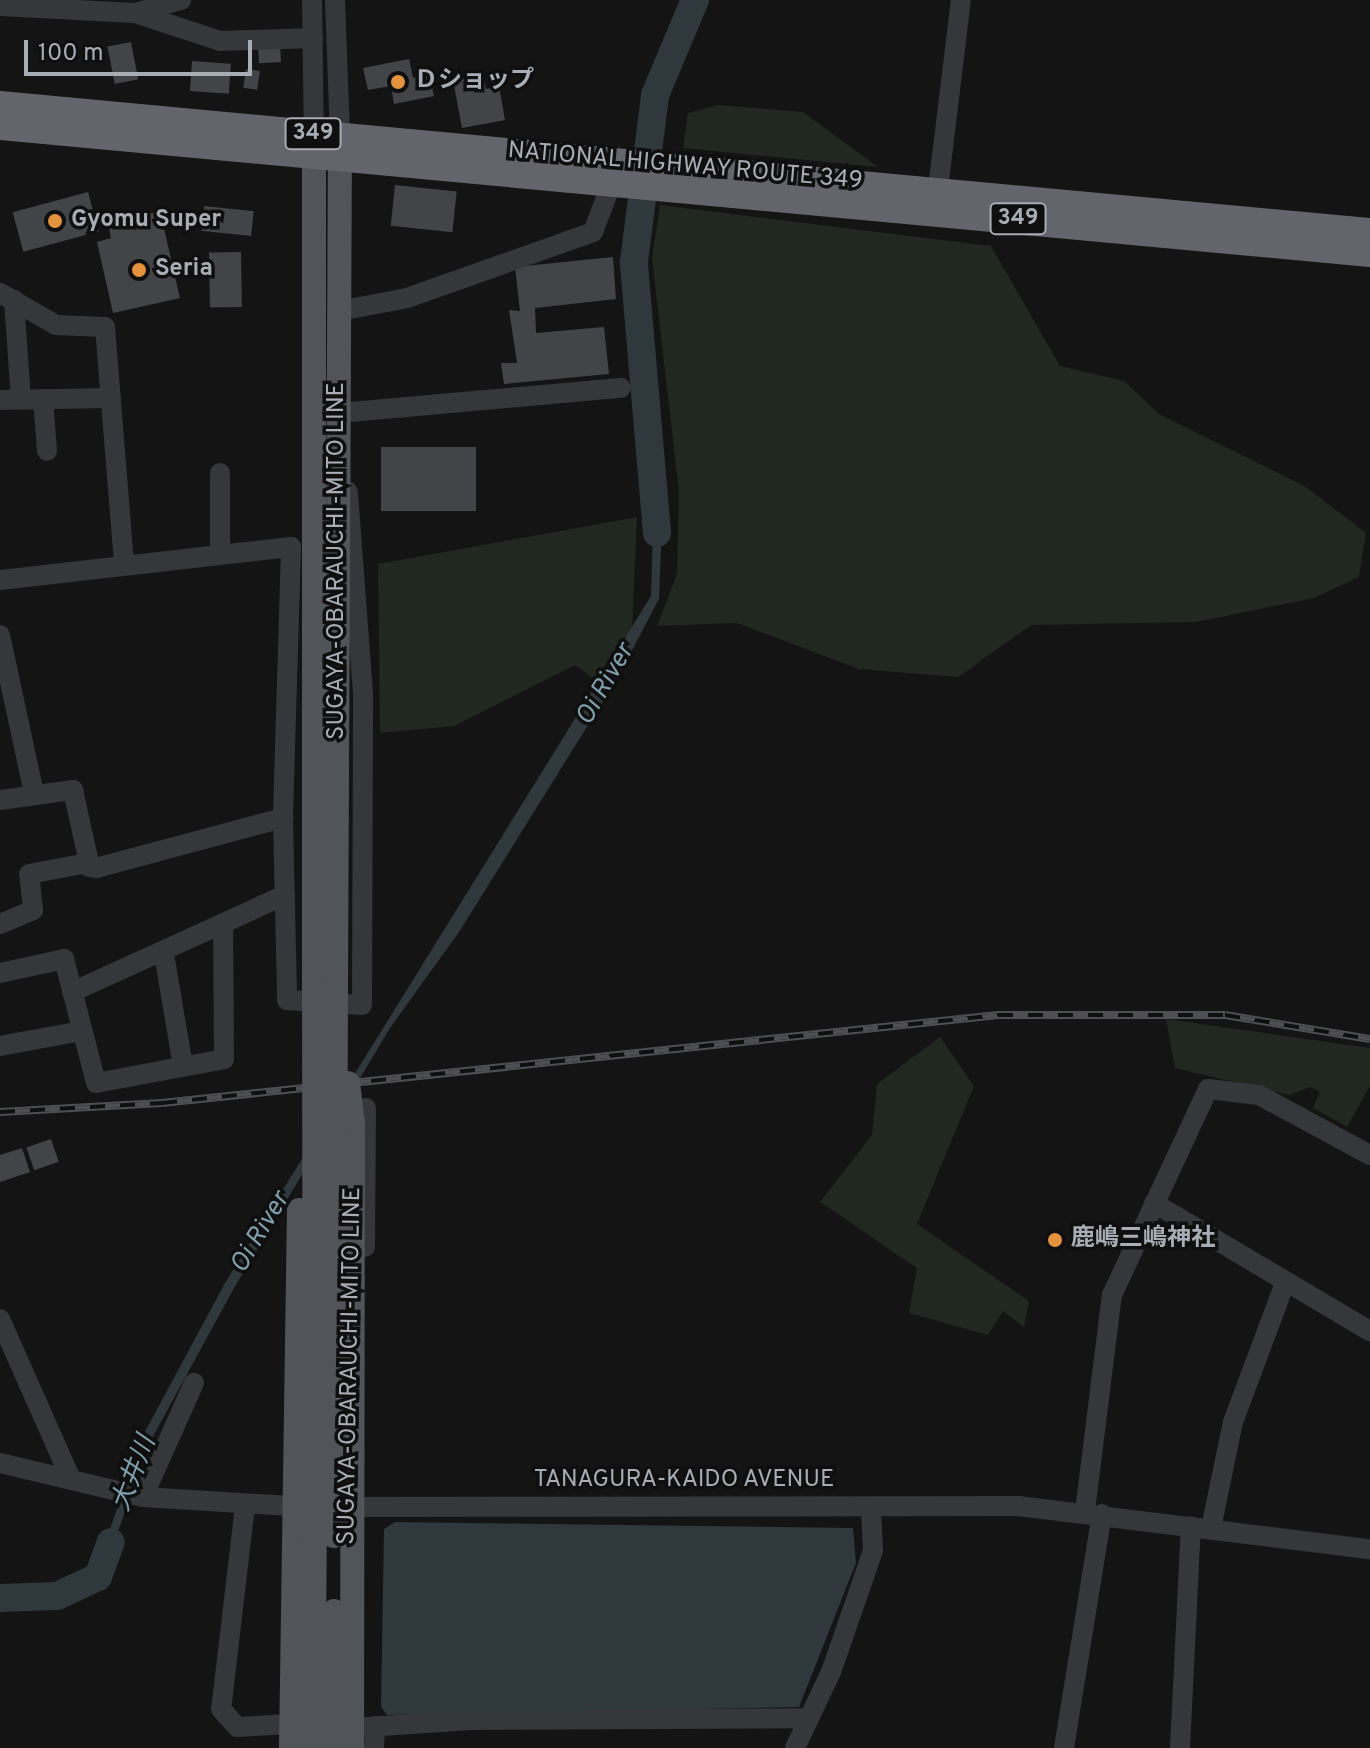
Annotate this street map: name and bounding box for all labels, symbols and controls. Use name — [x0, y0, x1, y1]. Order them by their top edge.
scale bar — [28, 24, 256, 74]
text: 100 m — [38, 39, 104, 69]
place label: Ｄショップ — [414, 68, 534, 96]
marker: Ｄショップ — [389, 73, 407, 91]
road number: 349 — [283, 116, 343, 152]
street label: NATIONAL HIGHWAY ROUTE 349 — [506, 137, 864, 197]
road number: 349 — [988, 201, 1048, 237]
place label: Gyomu Super — [71, 207, 221, 235]
marker: Gyomu Super — [46, 212, 64, 230]
place label: Seria — [155, 256, 213, 284]
marker: Seria — [130, 261, 148, 279]
street label: SUGAYA-OBARAUCHI-MITO LINE — [324, 382, 352, 740]
water label: Oi River — [570, 639, 642, 731]
water label: Oi River — [225, 1187, 297, 1279]
street label: SUGAYA-OBARAUCHI-MITO LINE — [333, 1187, 369, 1545]
place label: 鹿嶋三嶋神社 — [1071, 1226, 1215, 1254]
marker: 鹿嶋三嶋神社 — [1046, 1231, 1064, 1249]
water label: 大井川 — [106, 1432, 164, 1516]
street label: TANAGURA-KAIDO AVENUE — [533, 1467, 835, 1495]

